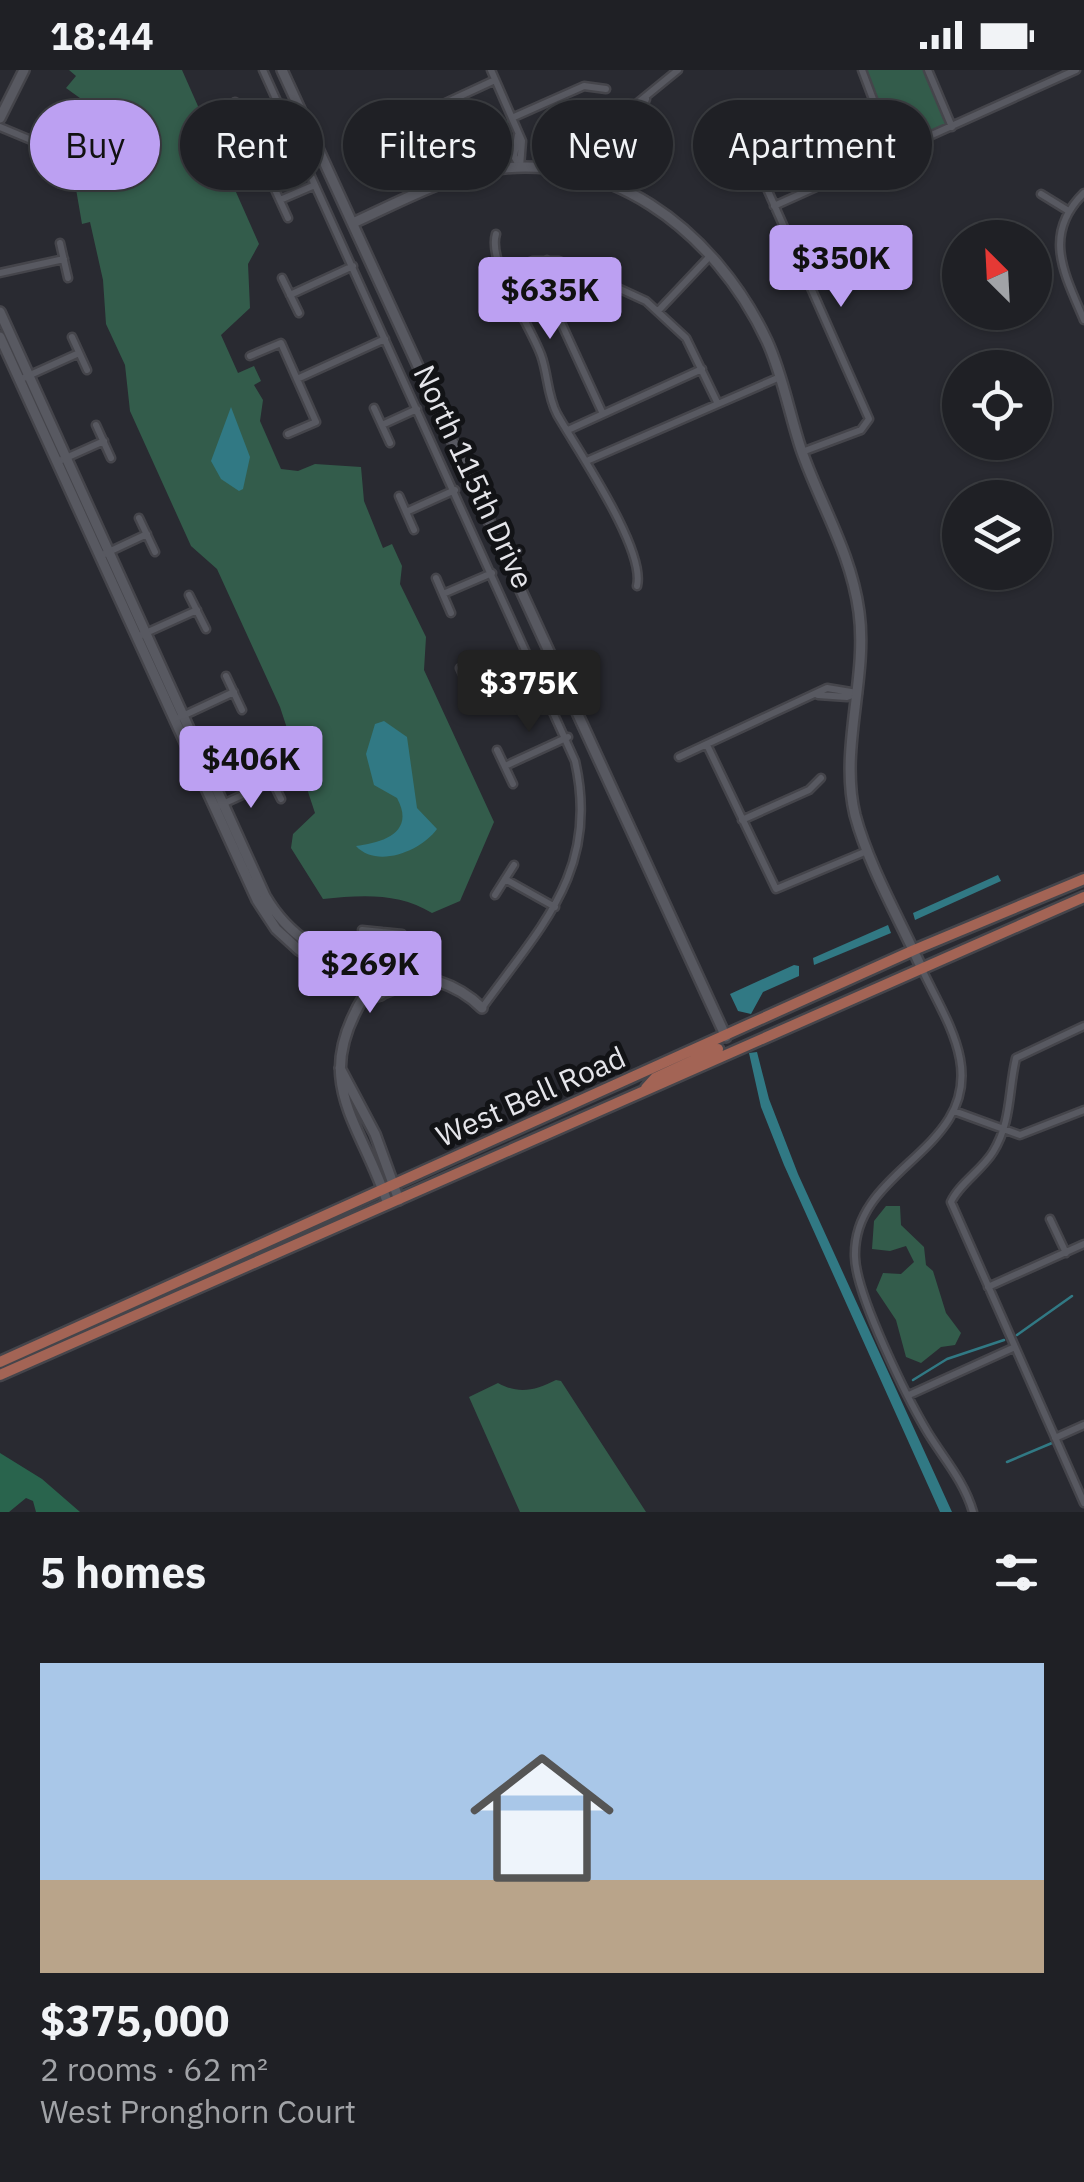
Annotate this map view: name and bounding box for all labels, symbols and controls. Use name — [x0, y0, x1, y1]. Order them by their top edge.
text: 18:44 — [50, 11, 154, 60]
chip: Buy — [30, 100, 160, 190]
chip: Rent — [180, 100, 323, 190]
chip: Filters — [343, 100, 512, 190]
chip: New — [532, 100, 673, 190]
chip: Apartment — [693, 100, 932, 190]
north arrow — [942, 220, 1052, 330]
map controls — [942, 220, 1052, 590]
pin: $350K — [771, 225, 911, 310]
text: $350K — [791, 236, 891, 278]
pin: $635K — [480, 257, 620, 342]
text: $635K — [500, 268, 600, 310]
button: locate — [942, 350, 1052, 460]
street label: North 115th Drive — [406, 358, 543, 594]
button: layers — [942, 480, 1052, 590]
pin: $375K — [459, 650, 599, 735]
text: $375K — [479, 661, 579, 703]
pin: $406K — [181, 726, 321, 811]
text: $406K — [201, 737, 301, 779]
pin: $269K — [300, 931, 440, 1016]
text: $269K — [320, 942, 420, 984]
street label: West Bell Road — [430, 1037, 631, 1155]
text: 5 homes — [40, 1545, 206, 1600]
icon: filters — [989, 1545, 1044, 1600]
icon: home — [452, 1728, 632, 1908]
text: $375,000 — [40, 1993, 229, 2048]
text: 2 rooms · 62 m² — [40, 2048, 268, 2090]
text: West Pronghorn Court — [40, 2090, 356, 2132]

